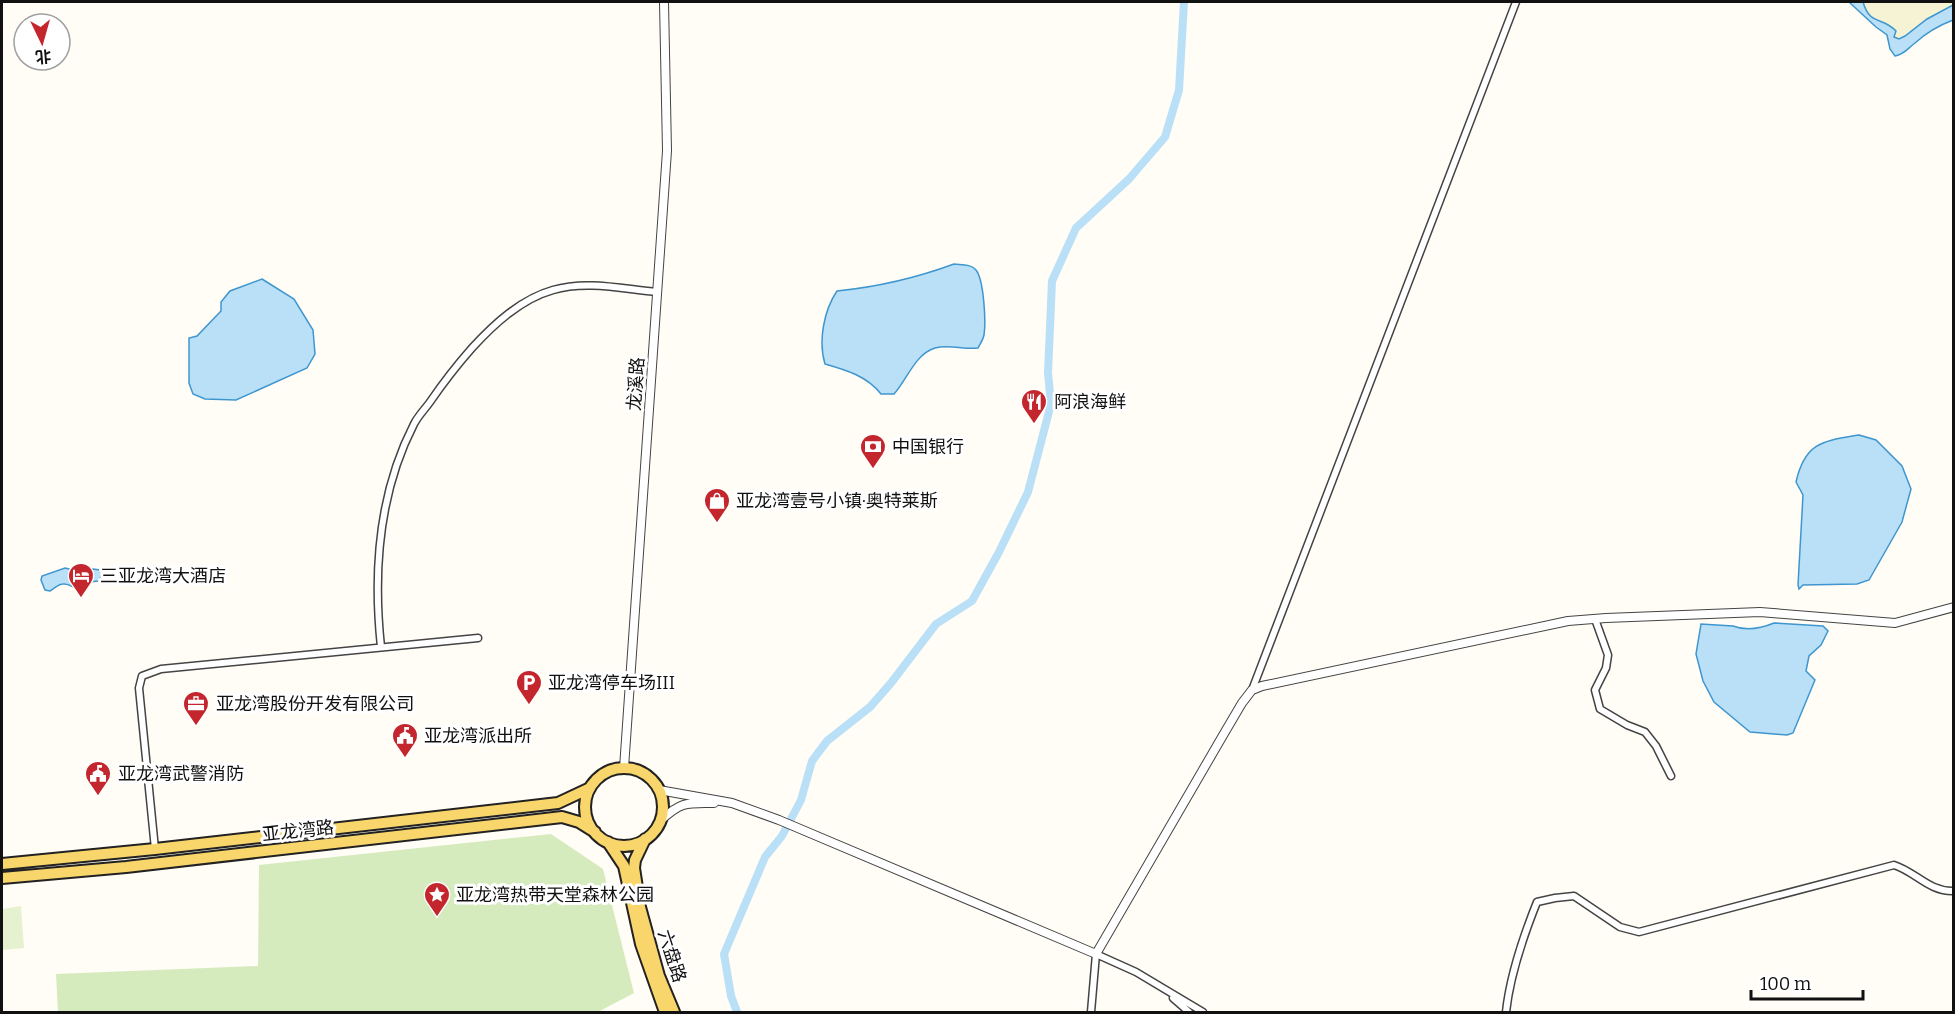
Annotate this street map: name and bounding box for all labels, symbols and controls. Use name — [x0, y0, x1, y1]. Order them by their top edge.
north arrow — [12, 12, 72, 72]
text: 北 — [34, 46, 52, 67]
street label: 龙溪路 — [623, 356, 649, 412]
restaurant icon: 阿浪海鲜 — [1019, 387, 1049, 425]
place label: 阿浪海鲜 — [1054, 391, 1126, 413]
bank icon: 中国银行 — [858, 432, 888, 470]
place label: 中国银行 — [892, 436, 964, 458]
shop icon: 亚龙湾壹号小镇·奥特莱斯 — [702, 486, 732, 524]
place label: 亚龙湾壹号小镇·奥特莱斯 — [736, 490, 938, 512]
hotel icon: 三亚龙湾大酒店 — [66, 561, 96, 599]
place label: 三亚龙湾大酒店 — [100, 565, 226, 587]
parking icon: 亚龙湾停车场III — [514, 668, 544, 706]
place label: 亚龙湾停车场III — [548, 672, 675, 694]
office icon: 亚龙湾股份开发有限公司 — [181, 689, 211, 727]
place label: 亚龙湾股份开发有限公司 — [216, 693, 414, 715]
public building icon: 亚龙湾派出所 — [390, 721, 420, 759]
place label: 亚龙湾派出所 — [424, 725, 532, 747]
public building icon: 亚龙湾武警消防 — [83, 759, 113, 797]
place label: 亚龙湾武警消防 — [118, 763, 244, 785]
street label: 亚龙湾路 — [261, 816, 335, 846]
place icon: 亚龙湾热带天堂森林公园 — [422, 880, 452, 918]
place label: 亚龙湾热带天堂森林公园 — [456, 884, 654, 906]
street label: 六盘路 — [653, 927, 691, 985]
scale bar — [1751, 963, 1864, 1001]
text: 100 m — [1760, 973, 1811, 995]

